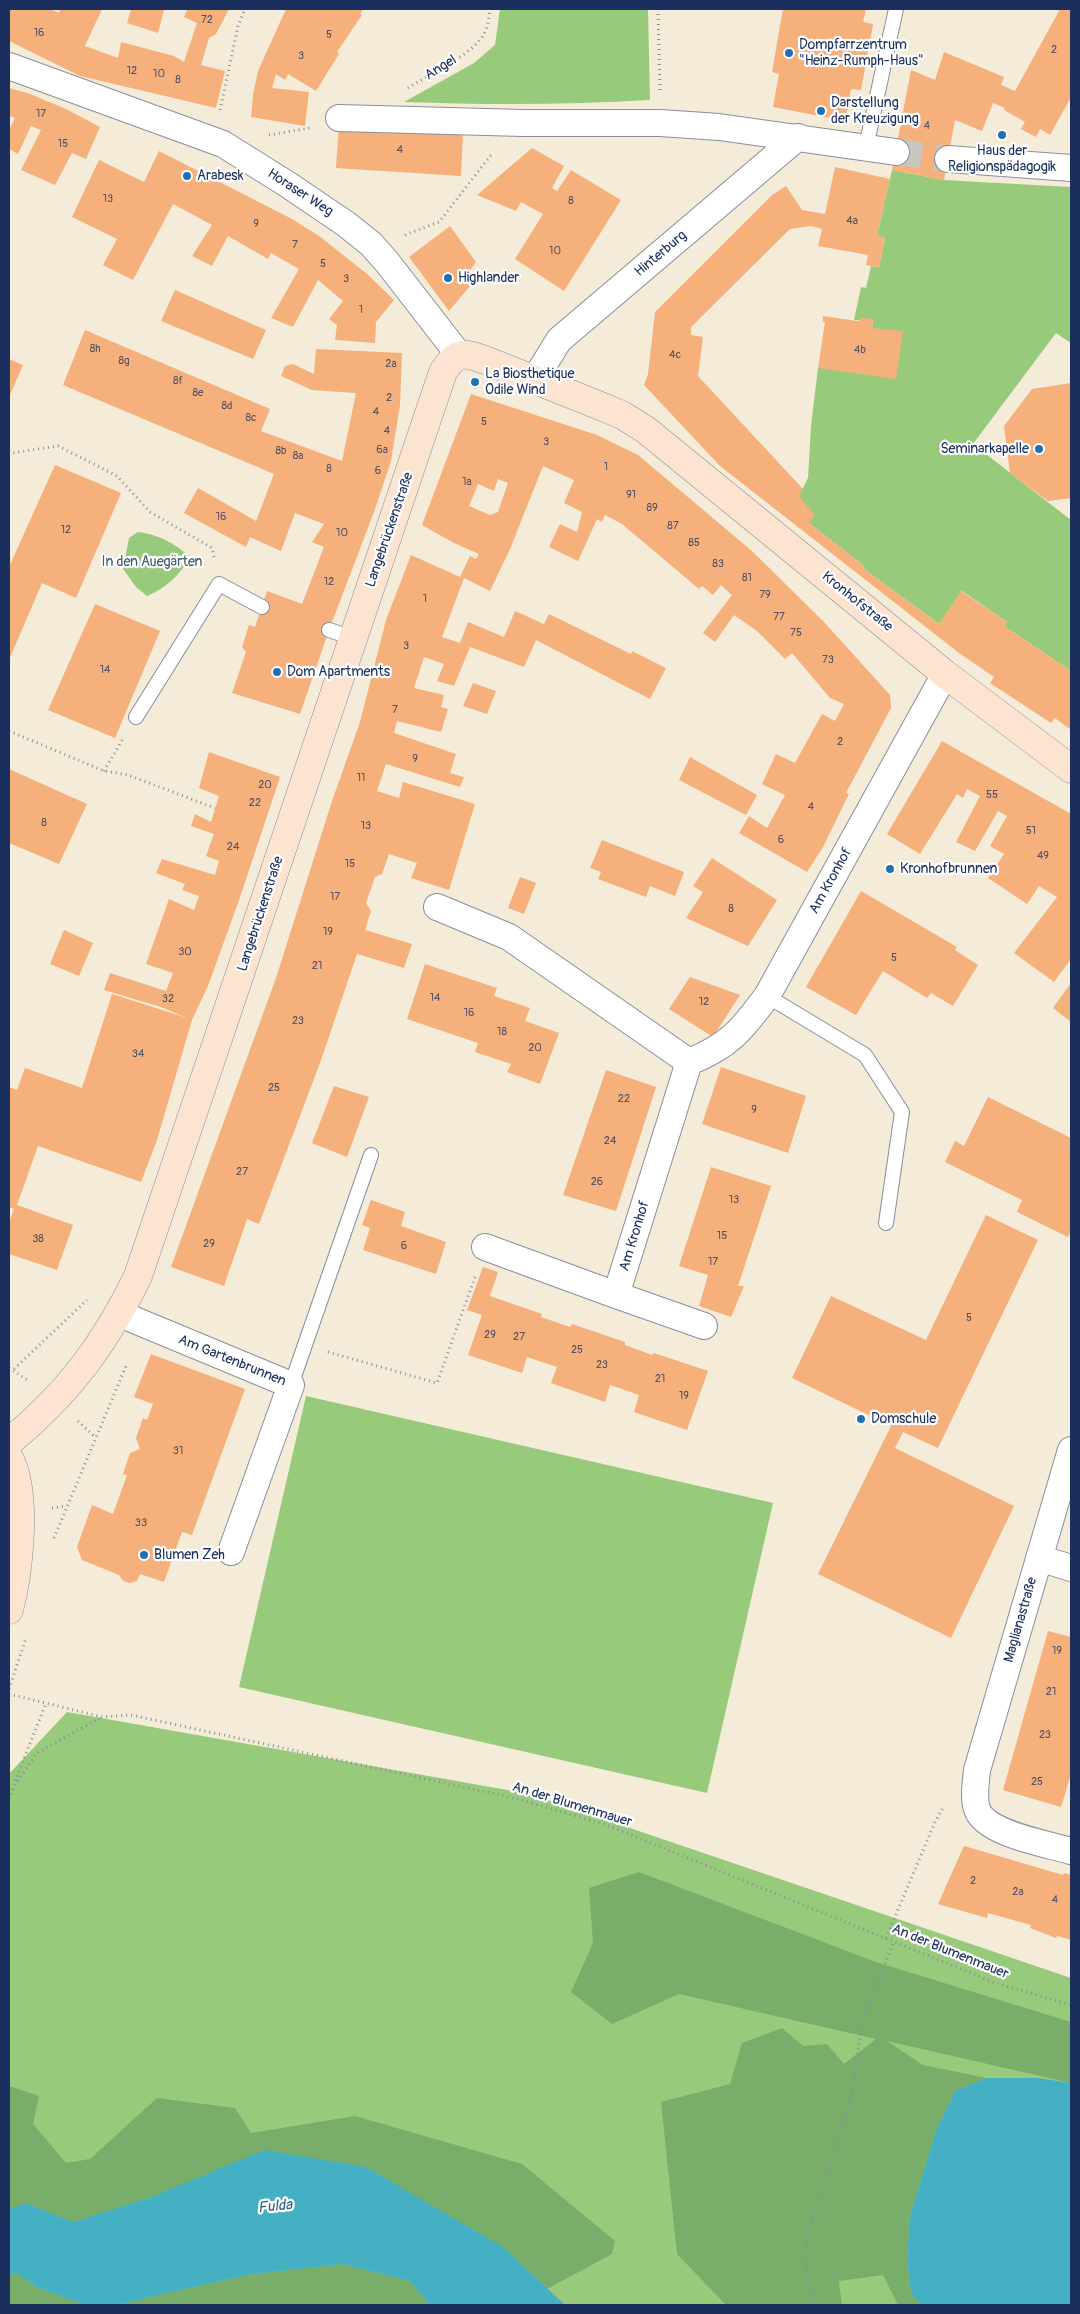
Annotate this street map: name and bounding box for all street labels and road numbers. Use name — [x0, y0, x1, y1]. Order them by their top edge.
street label: Angel — [422, 52, 460, 84]
street label: Horaser Weg — [264, 166, 336, 220]
street label: Hinterburg — [632, 227, 690, 281]
street label: Langebrückenstraße — [363, 470, 417, 590]
street label: Kronhofstraße — [818, 568, 896, 636]
street label: Am Kronhof — [806, 845, 856, 917]
street label: Langebrückenstraße — [234, 854, 288, 974]
street label: Am Kronhof — [616, 1199, 654, 1273]
street label: Am Gartenbrunnen — [176, 1332, 288, 1390]
street label: Maglianastraße — [1001, 1575, 1041, 1665]
street label: An der Blumenmauer — [510, 1779, 634, 1831]
street label: An der Blumenmauer — [889, 1921, 1011, 1983]

